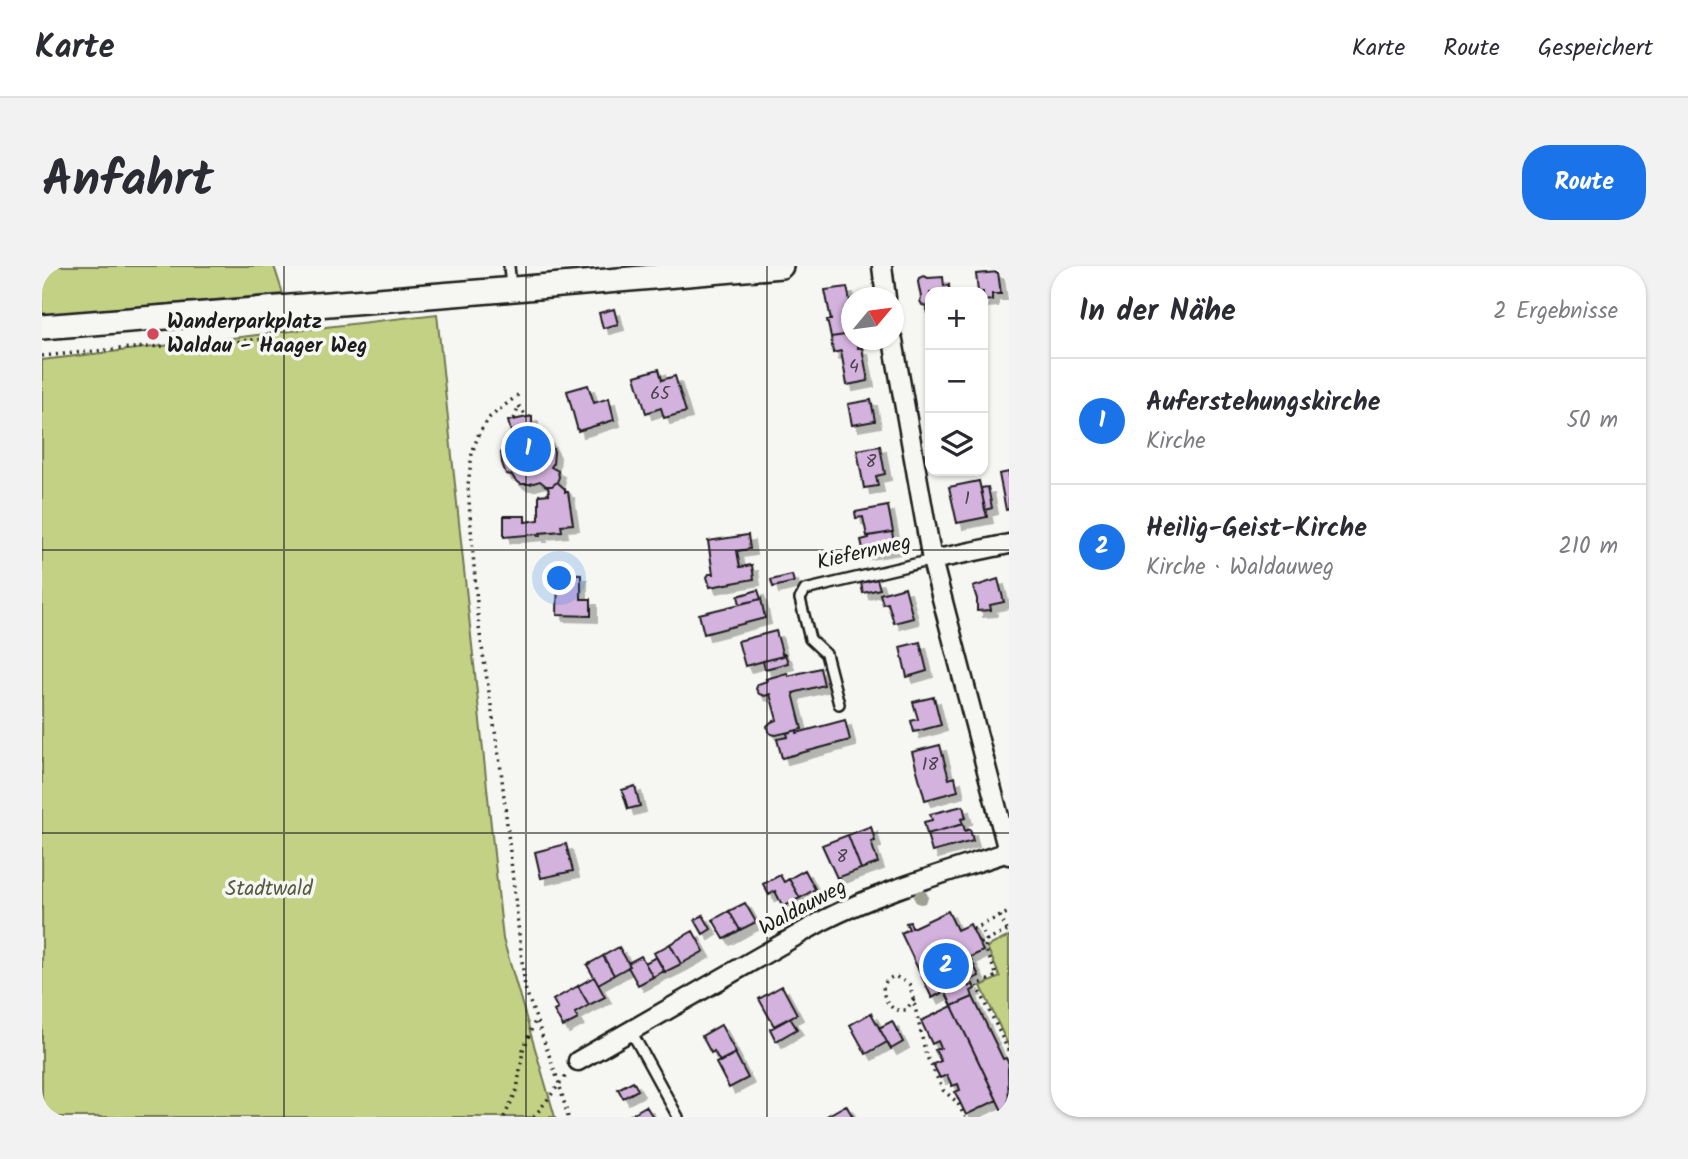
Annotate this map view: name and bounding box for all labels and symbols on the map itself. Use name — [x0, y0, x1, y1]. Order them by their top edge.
north arrow — [841, 287, 904, 350]
place label: Wanderparkplatz Waldau - Haager Weg — [167, 306, 367, 363]
marker: Wanderparkplatz Waldau - Haager Weg — [145, 326, 161, 342]
house number: 4 — [849, 353, 859, 382]
house number: 65 — [650, 380, 671, 409]
pin: 1 — [505, 423, 551, 475]
house number: 8 — [866, 448, 877, 477]
house number: 1 — [964, 485, 970, 514]
street label: Kiefernweg — [814, 526, 914, 580]
your location — [542, 561, 576, 595]
house number: 18 — [922, 751, 938, 780]
house number: 8 — [837, 843, 848, 872]
street label: Waldauweg — [753, 871, 853, 945]
park label: Stadtwald — [225, 873, 313, 906]
pin: 2 — [923, 940, 969, 992]

